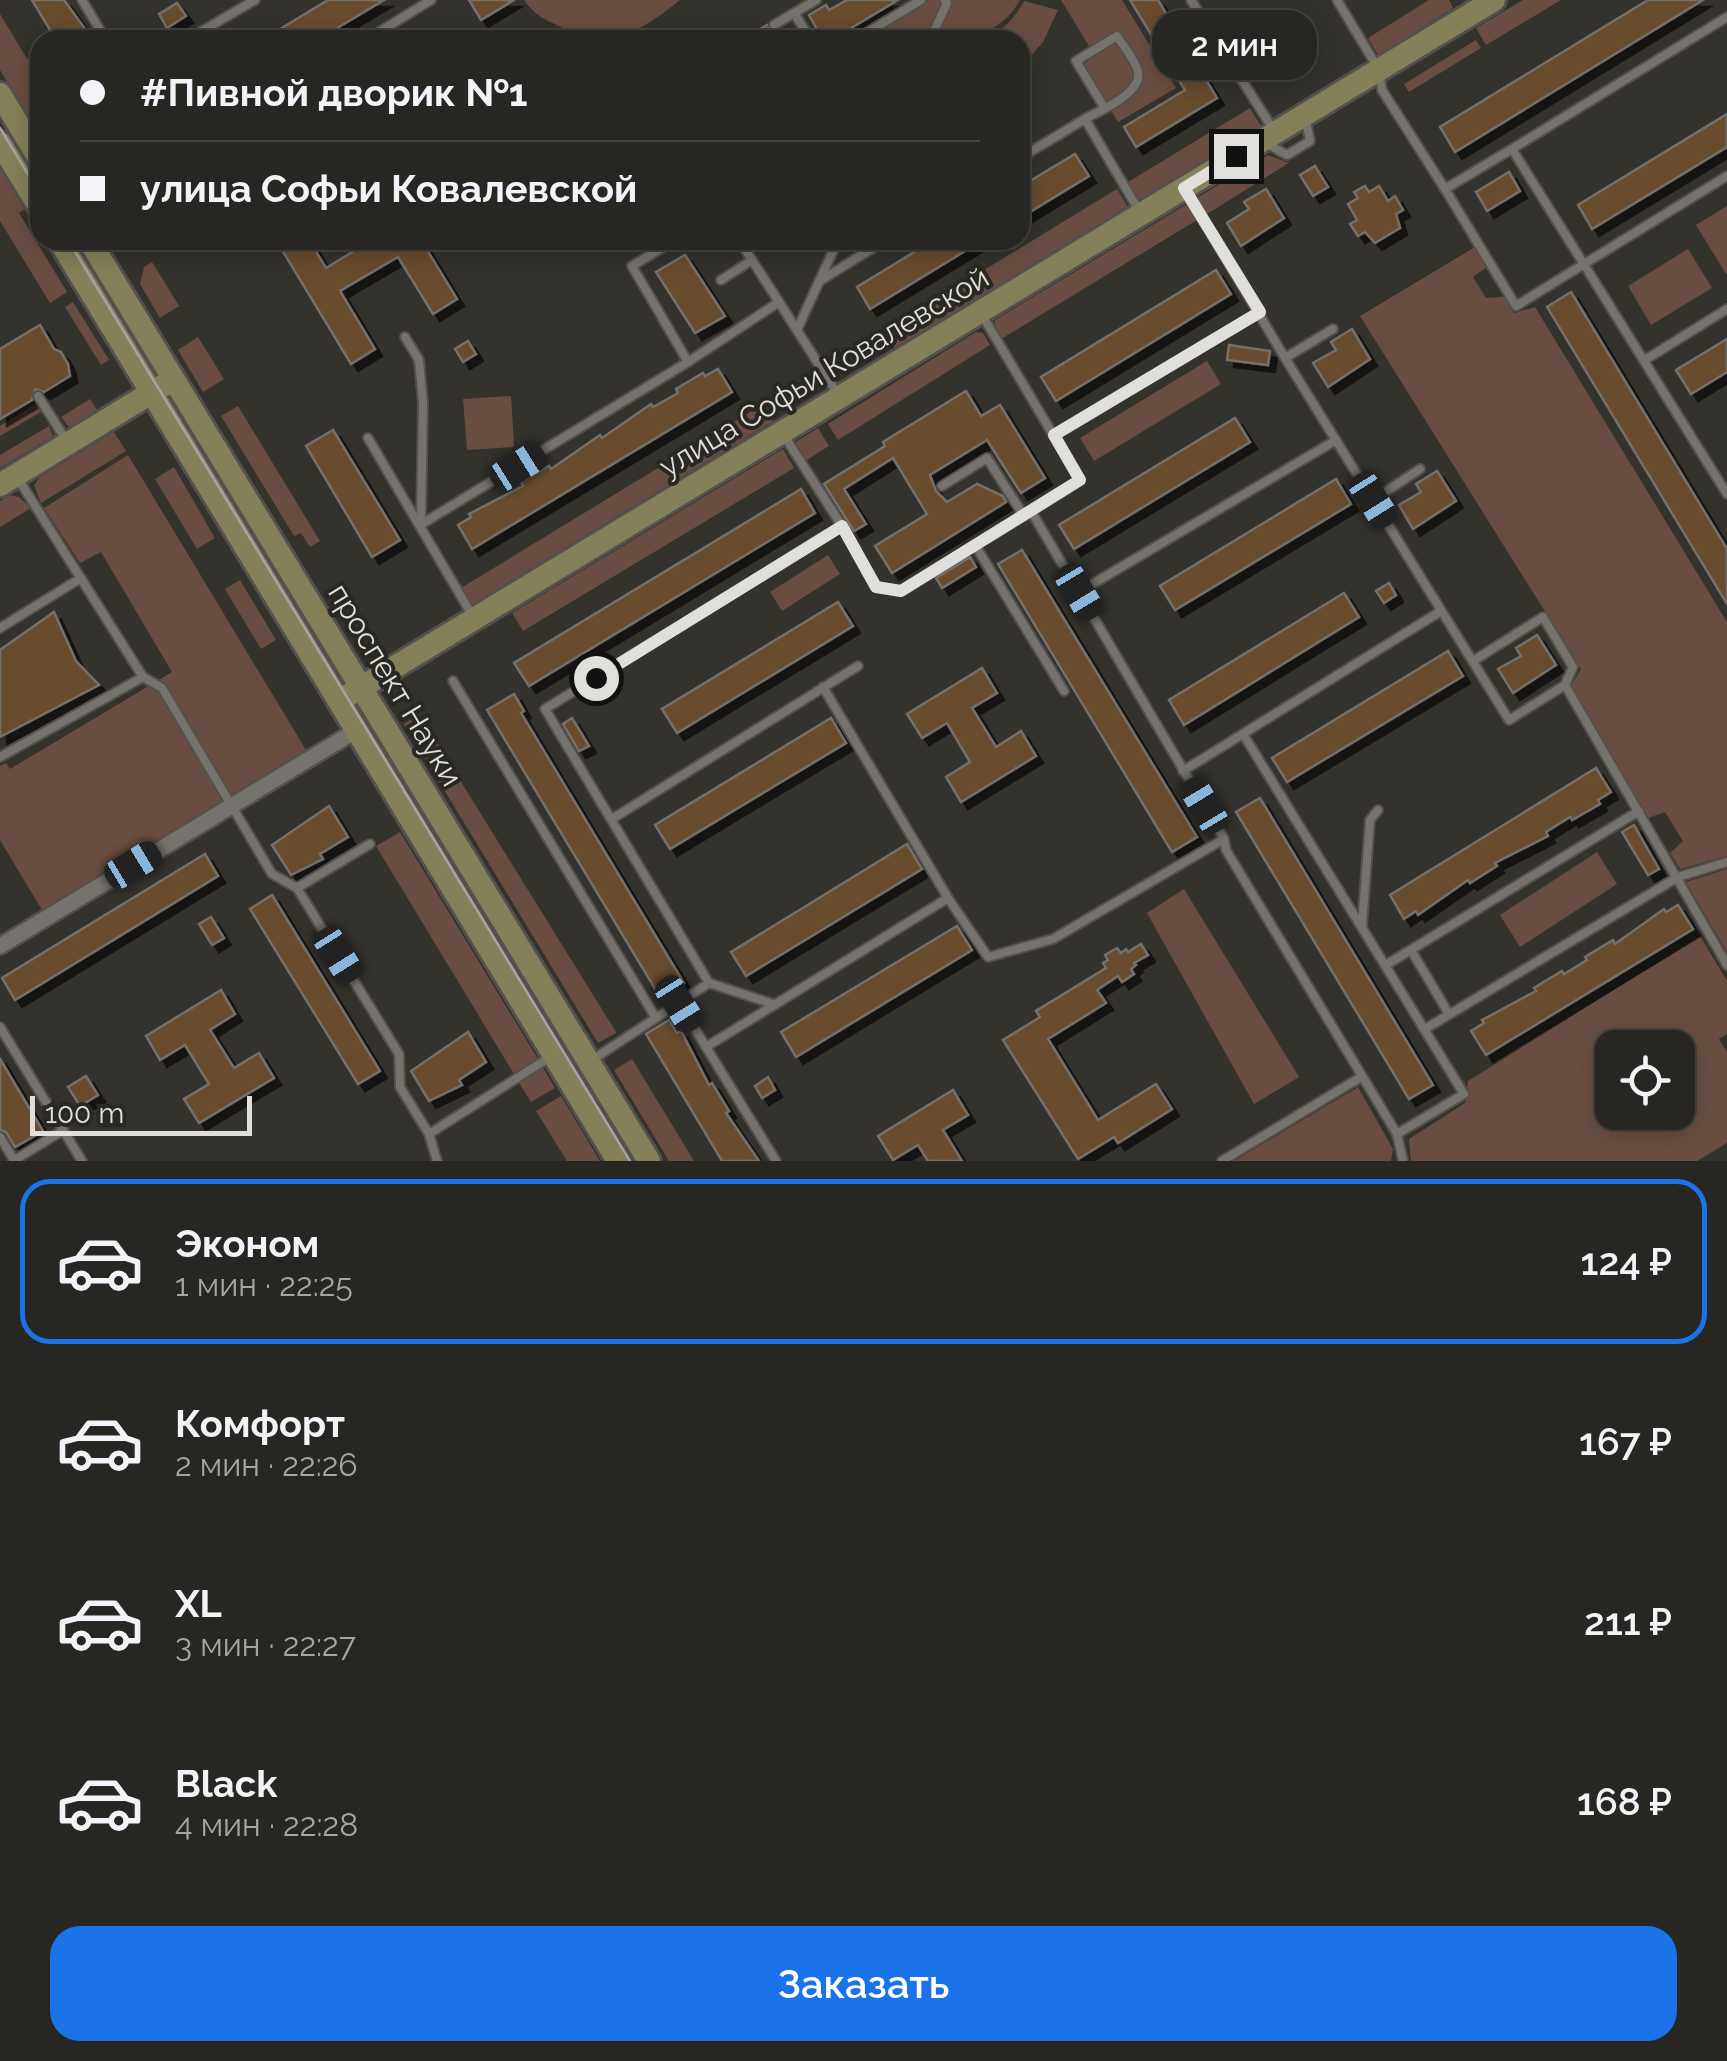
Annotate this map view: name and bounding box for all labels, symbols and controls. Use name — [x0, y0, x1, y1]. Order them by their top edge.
callout: 2 мин — [1154, 11, 1318, 81]
text: 2 мин — [1191, 26, 1278, 63]
text: #Пивной дворик №1 — [140, 70, 528, 115]
route end — [1214, 134, 1259, 179]
text: улица Софьи Ковалевской — [140, 166, 637, 211]
street label: улица Софьи Ковалевской — [653, 259, 995, 484]
car — [485, 438, 551, 496]
car — [1344, 467, 1402, 533]
car — [1051, 559, 1107, 625]
street label: проспект Науки — [321, 577, 470, 792]
route start — [574, 656, 619, 701]
car — [1176, 772, 1232, 838]
car — [100, 837, 166, 893]
car — [309, 922, 367, 988]
car — [650, 971, 708, 1037]
map controls — [1595, 1030, 1695, 1130]
button: locate — [1595, 1030, 1695, 1130]
scale bar — [30, 1091, 252, 1136]
text: 100 m — [45, 1097, 124, 1130]
icon: car — [55, 1217, 145, 1307]
text: Эконом — [175, 1221, 319, 1266]
text: 124 ₽ — [1580, 1239, 1672, 1284]
text: 1 мин · 22:25 — [175, 1266, 353, 1303]
icon: car — [55, 1397, 145, 1487]
text: Комфорт — [175, 1401, 345, 1446]
text: 167 ₽ — [1579, 1419, 1672, 1464]
text: 2 мин · 22:26 — [175, 1446, 358, 1483]
icon: car — [55, 1577, 145, 1667]
text: XL — [175, 1581, 222, 1626]
text: 211 ₽ — [1584, 1599, 1672, 1644]
text: 3 мин · 22:27 — [175, 1626, 356, 1663]
icon: car — [55, 1757, 145, 1847]
text: Black — [175, 1761, 277, 1806]
text: 168 ₽ — [1577, 1779, 1672, 1824]
text: 4 мин · 22:28 — [175, 1806, 358, 1843]
button: Заказать — [50, 1926, 1677, 2041]

